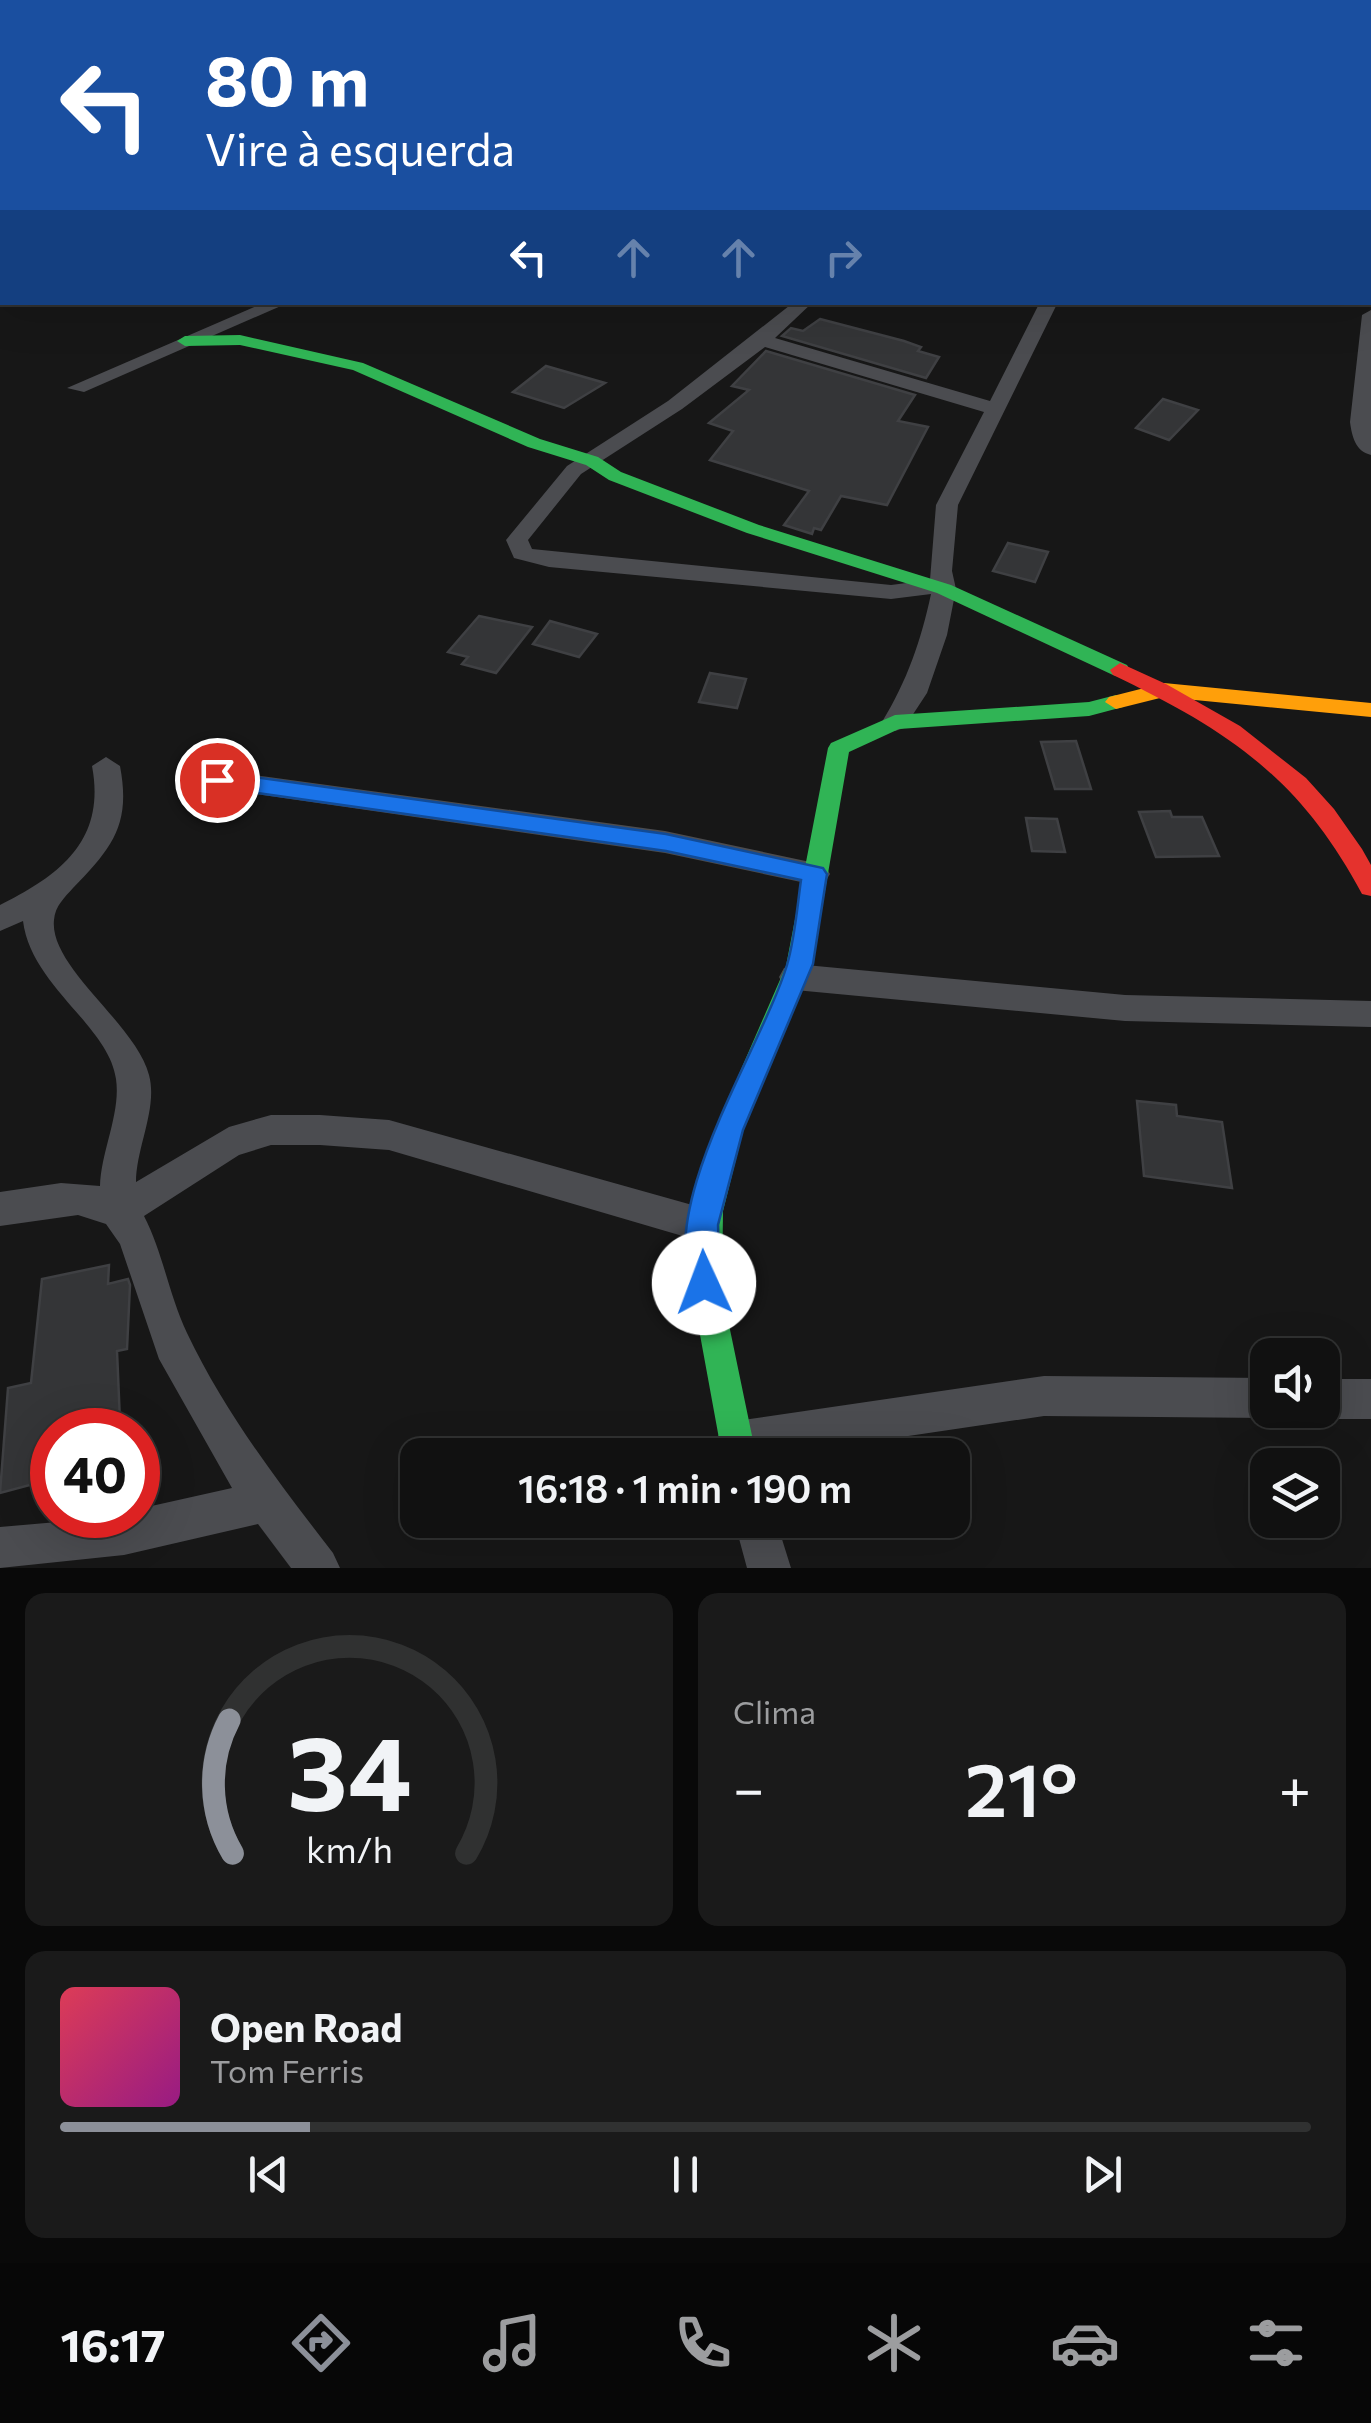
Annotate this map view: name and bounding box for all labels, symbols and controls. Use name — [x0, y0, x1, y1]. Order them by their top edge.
text: 80 m — [205, 35, 369, 120]
icon: left — [40, 40, 170, 170]
text: Vire à esquerda — [205, 120, 515, 175]
icon: left — [501, 230, 556, 285]
icon: ahead — [606, 230, 661, 285]
icon: ahead — [711, 230, 766, 285]
icon: right — [816, 230, 871, 285]
pin — [175, 738, 260, 823]
icon: arrive — [190, 753, 245, 808]
position arrow — [652, 1231, 756, 1335]
map controls — [1250, 1338, 1340, 1538]
button: sound — [1250, 1338, 1340, 1428]
speed limit sign: 40 — [30, 1408, 160, 1538]
button: layers — [1250, 1448, 1340, 1538]
text: 16:18 · 1 min · 190 m — [518, 1464, 852, 1511]
text: Clima — [733, 1691, 816, 1731]
text: 34 — [287, 1705, 411, 1832]
text: 21° — [965, 1741, 1078, 1832]
text: − — [733, 1753, 764, 1820]
text: + — [1279, 1753, 1311, 1820]
text: km/h — [306, 1827, 392, 1870]
text: Open Road — [210, 2003, 403, 2050]
text: Tom Ferris — [210, 2050, 364, 2090]
icon: previous — [241, 2147, 296, 2202]
icon: pause — [658, 2147, 713, 2202]
icon: next — [1075, 2147, 1130, 2202]
icon: directions — [286, 2308, 356, 2378]
icon: music — [477, 2308, 547, 2378]
icon: phone — [668, 2308, 738, 2378]
icon: climate — [859, 2308, 929, 2378]
icon: car — [1050, 2308, 1120, 2378]
icon: filters — [1241, 2308, 1311, 2378]
text: 16:17 — [60, 2316, 166, 2371]

